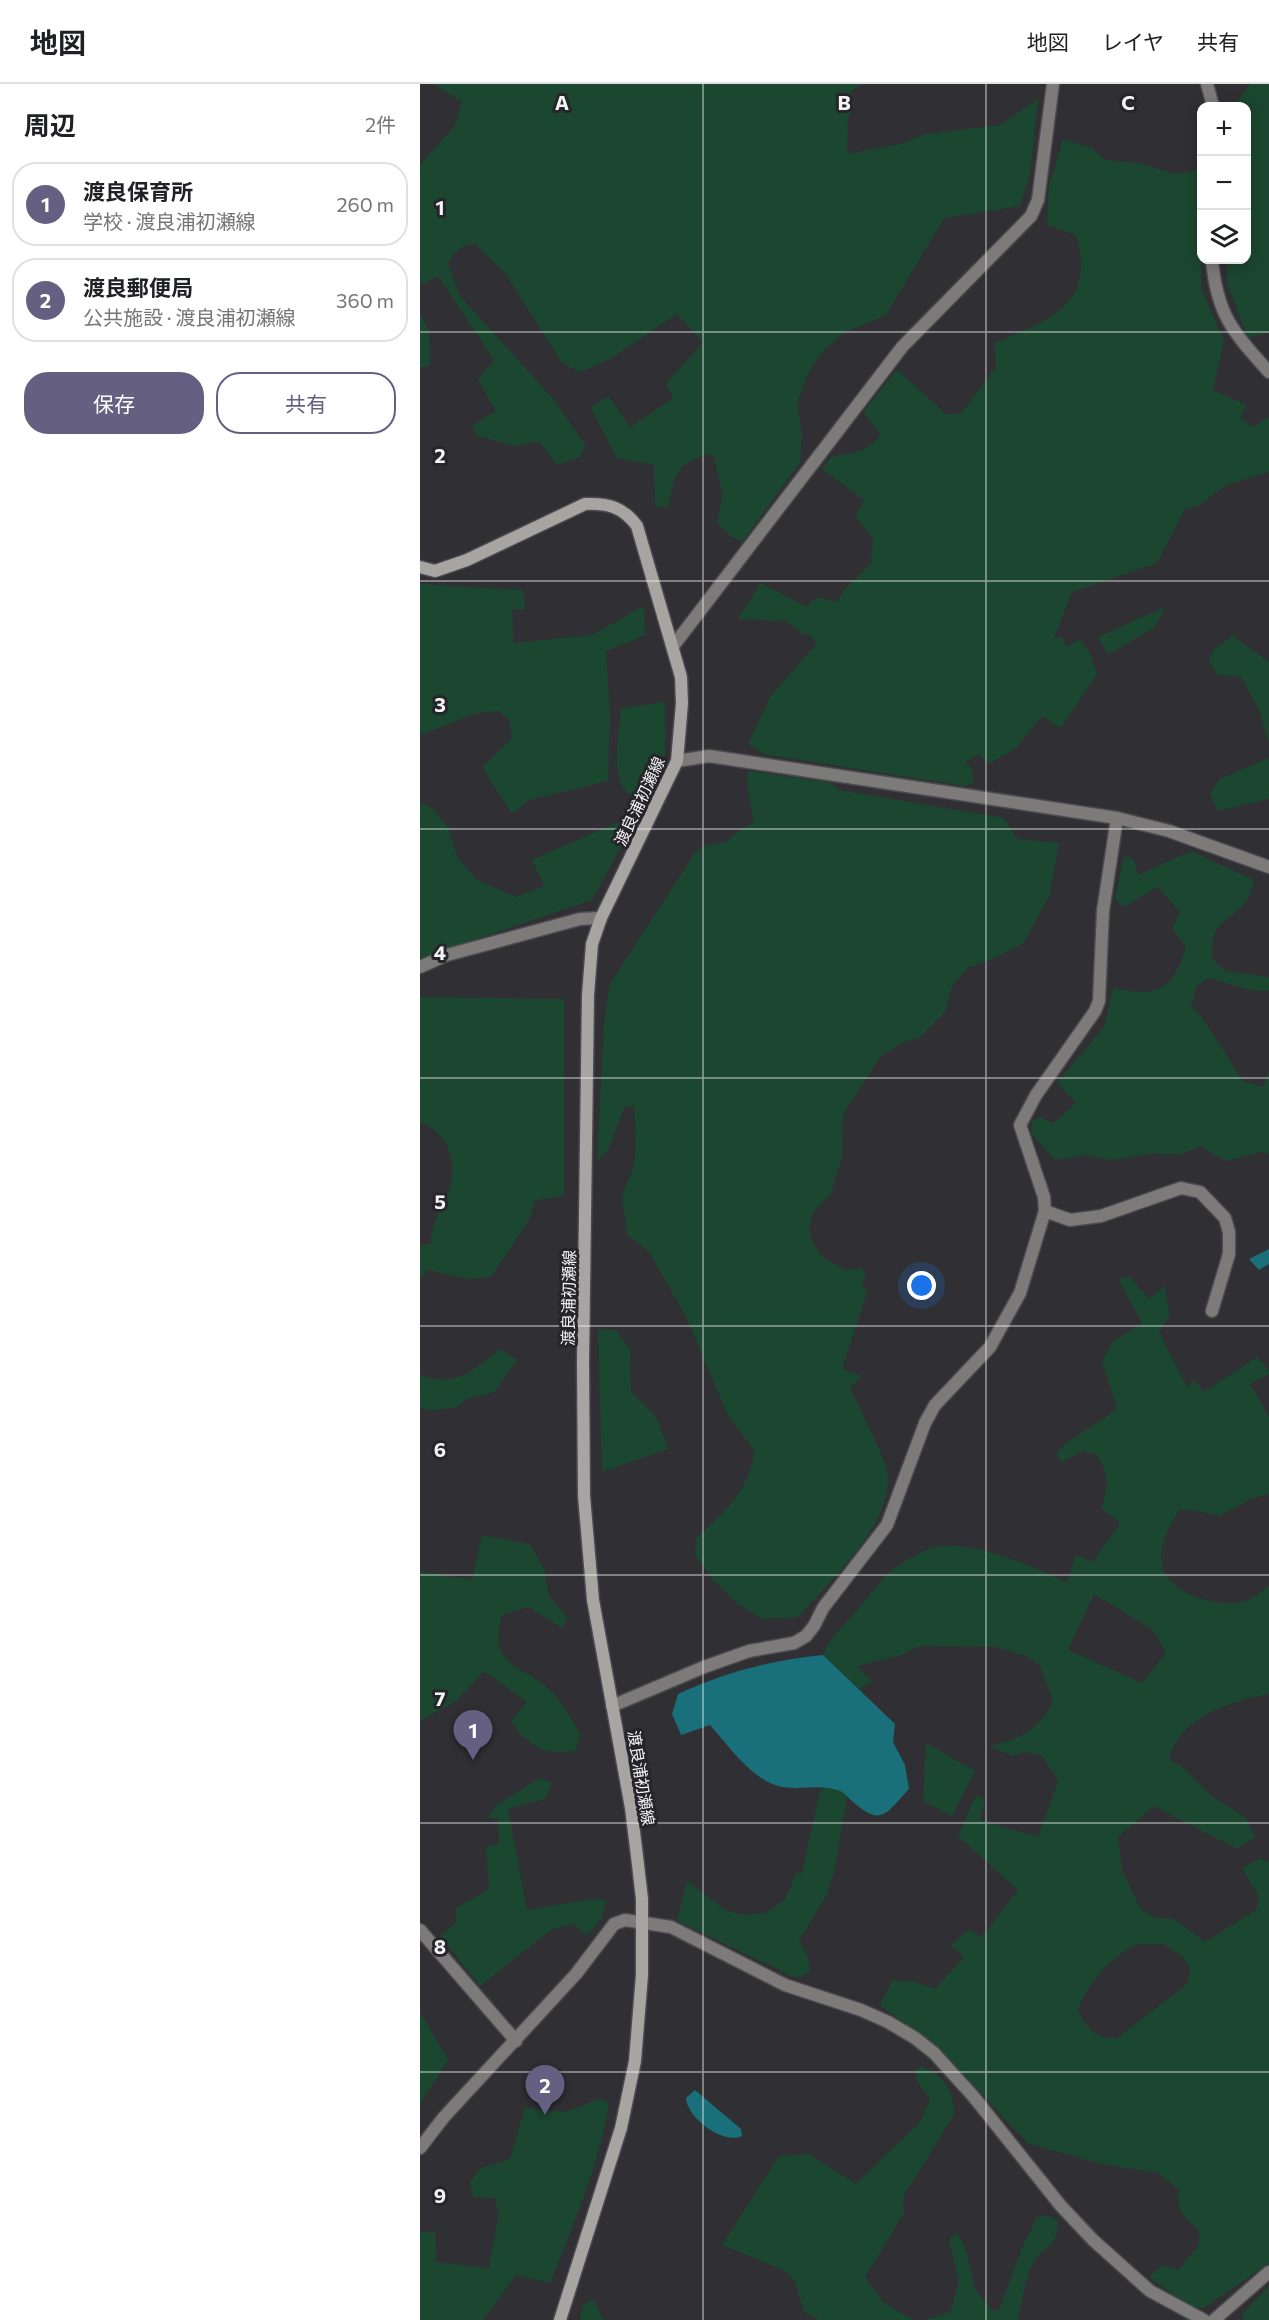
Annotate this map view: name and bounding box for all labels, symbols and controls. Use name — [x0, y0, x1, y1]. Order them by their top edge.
text: 地図 — [30, 25, 86, 59]
text: 地図 — [1027, 29, 1069, 54]
text: レイヤ — [1102, 29, 1164, 54]
text: 共有 — [1197, 29, 1239, 54]
text: A — [555, 90, 569, 114]
text: B — [837, 90, 851, 114]
text: C — [1121, 90, 1135, 114]
map controls — [1197, 102, 1251, 264]
button: + — [1197, 102, 1251, 156]
text: 周辺 — [24, 109, 76, 140]
text: 2件 — [365, 112, 396, 136]
button: − — [1197, 156, 1251, 210]
text: 渡良保育所 — [83, 178, 193, 205]
text: 1 — [41, 192, 50, 216]
text: 260 m — [336, 192, 394, 216]
text: 1 — [435, 195, 445, 219]
text: 学校 · 渡良浦初瀬線 — [83, 209, 255, 233]
button: layers — [1197, 210, 1251, 264]
text: 渡良郵便局 — [83, 274, 193, 301]
text: 2 — [40, 288, 51, 312]
text: 360 m — [336, 288, 394, 312]
text: 公共施設 · 渡良浦初瀬線 — [83, 305, 295, 329]
button: 保存 — [24, 372, 204, 434]
button: 共有 — [216, 372, 396, 434]
text: 2 — [434, 443, 446, 467]
text: 3 — [434, 692, 446, 716]
street label: 渡良浦初瀬線 — [610, 753, 668, 849]
text: 4 — [434, 940, 446, 964]
text: 5 — [434, 1189, 446, 1213]
street label: 渡良浦初瀬線 — [558, 1250, 578, 1346]
your location — [907, 1271, 936, 1300]
text: 6 — [434, 1437, 446, 1461]
text: 7 — [435, 1686, 446, 1710]
pin: 1 — [454, 1710, 492, 1760]
street label: 渡良浦初瀬線 — [625, 1729, 659, 1827]
text: 8 — [434, 1934, 446, 1958]
pin: 2 — [526, 2066, 564, 2115]
text: 9 — [434, 2183, 446, 2207]

